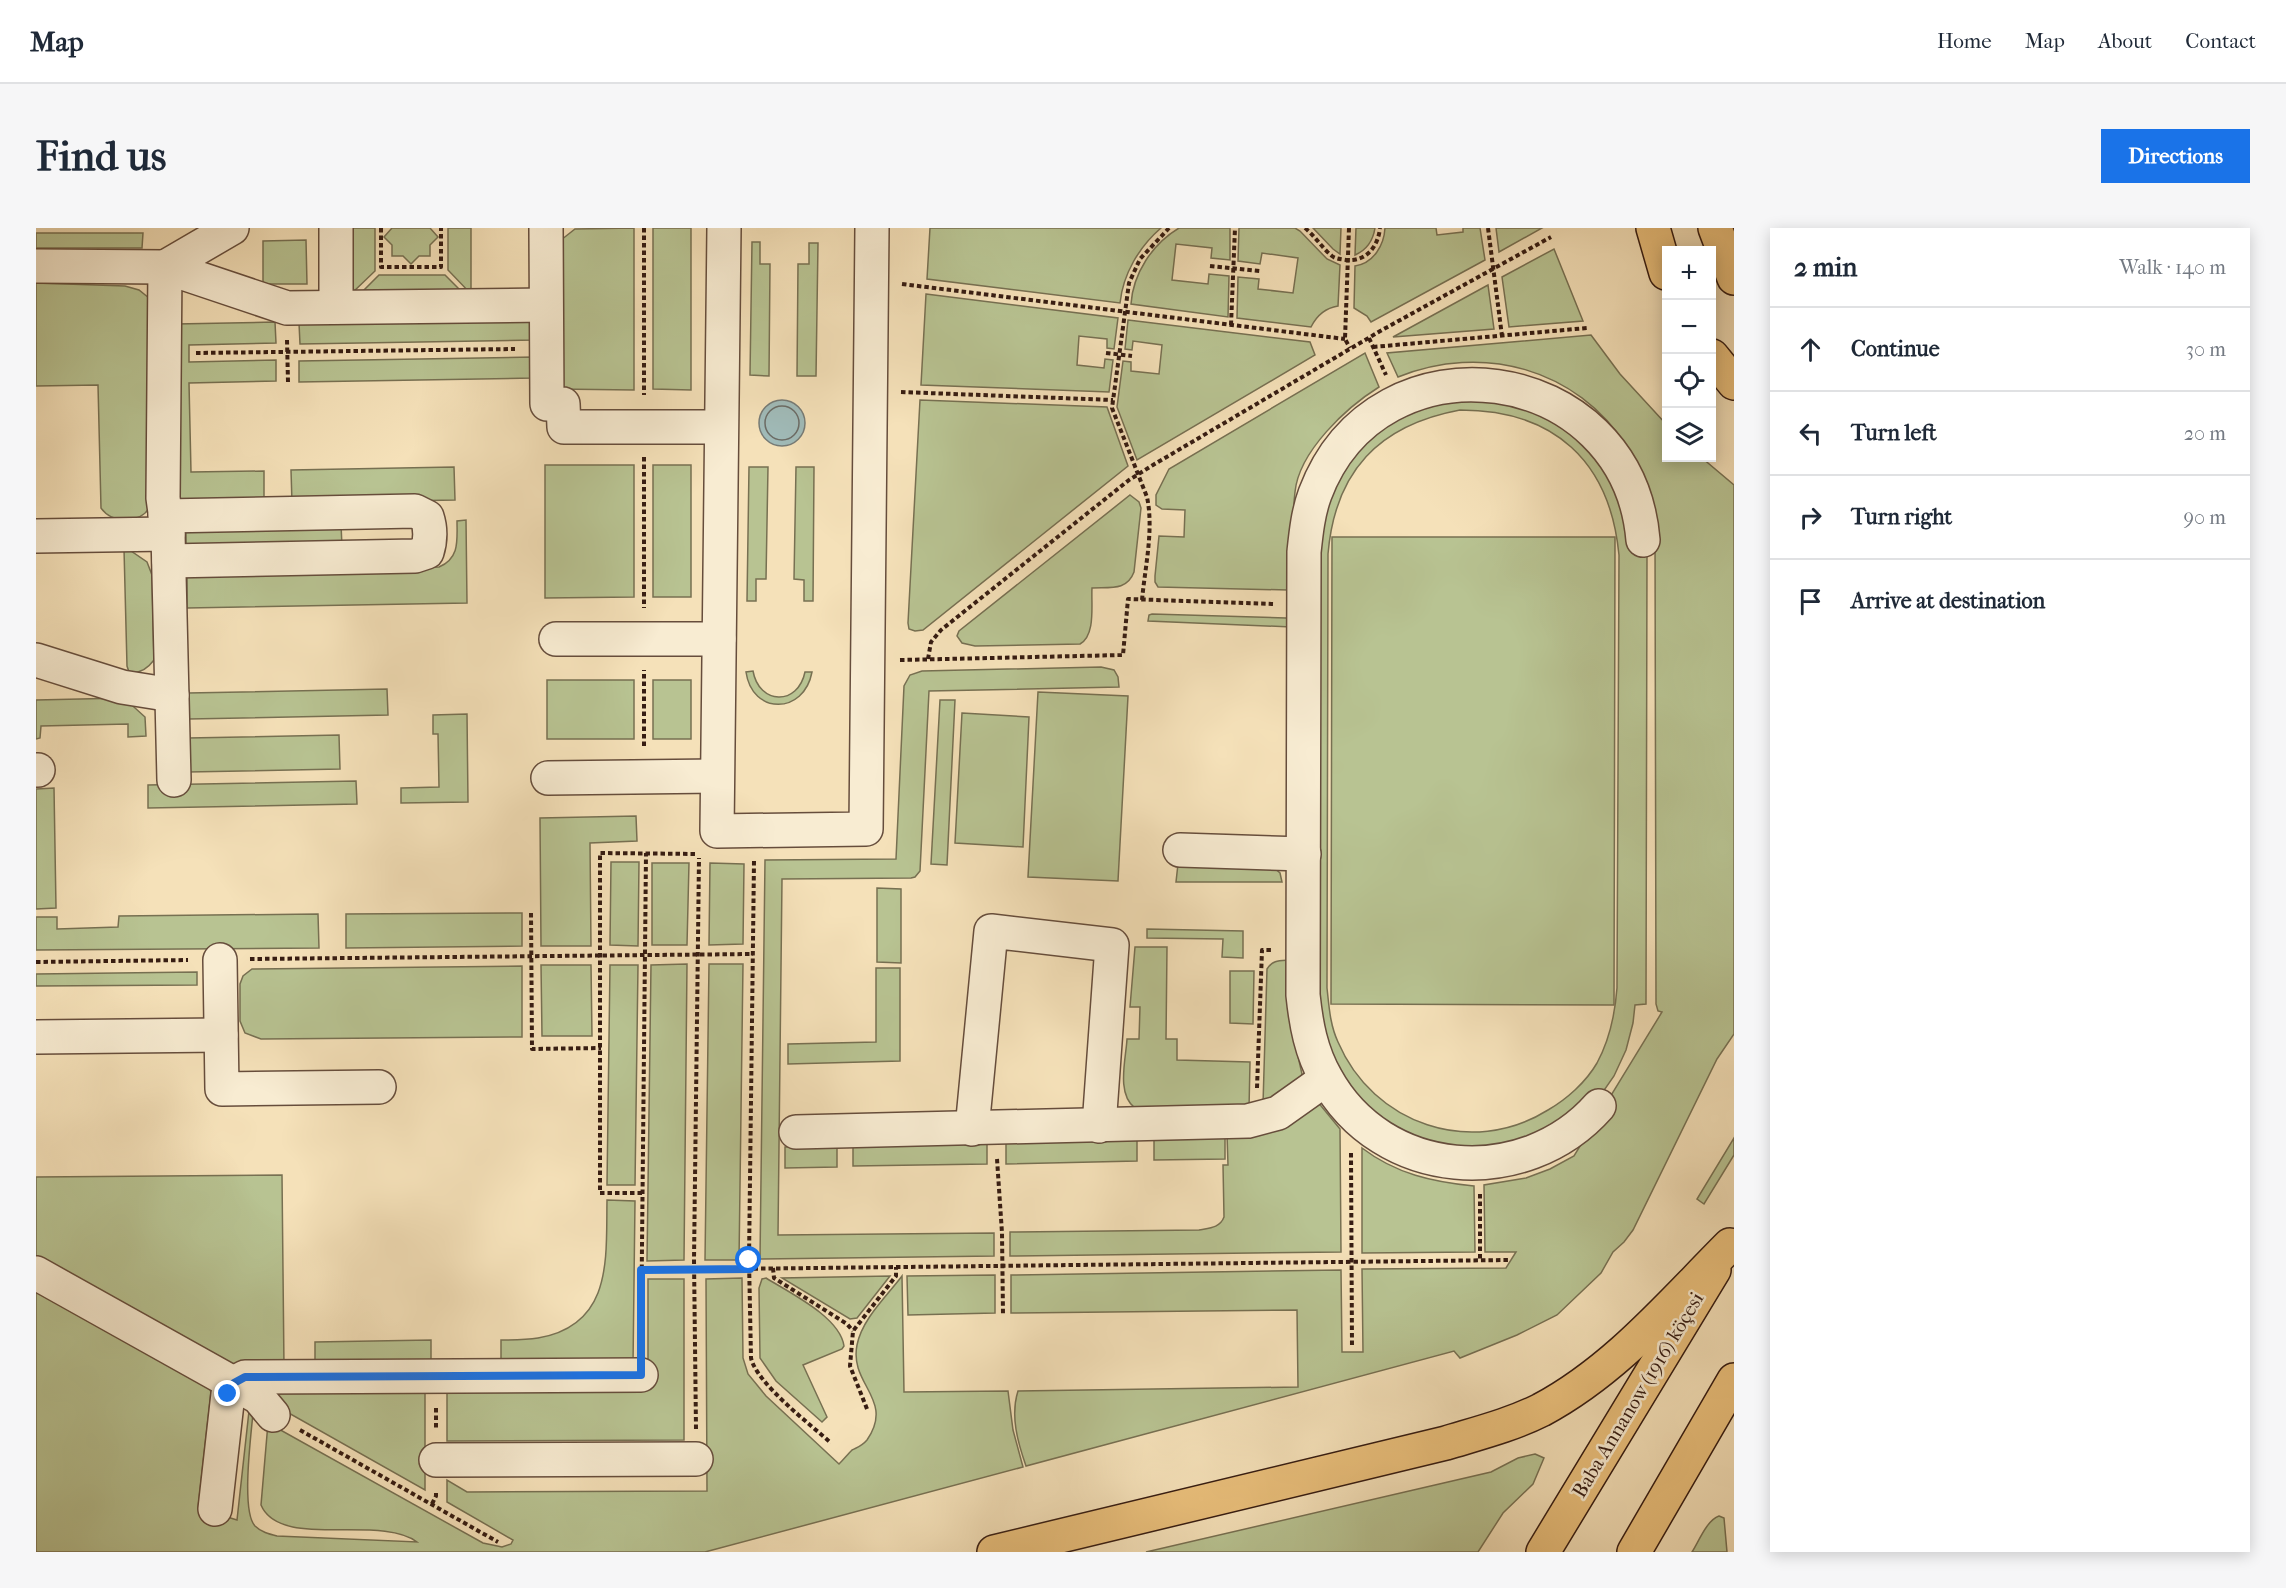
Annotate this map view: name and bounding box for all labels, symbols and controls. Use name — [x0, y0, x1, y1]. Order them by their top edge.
text: Map — [30, 25, 84, 58]
text: Home — [1937, 29, 1992, 53]
text: Map — [2025, 29, 2065, 53]
text: About — [2098, 29, 2152, 53]
text: Contact — [2185, 29, 2256, 53]
button: Directions — [2101, 129, 2250, 183]
text: Find us — [36, 132, 166, 181]
map controls — [1662, 246, 1716, 462]
button: + — [1662, 246, 1716, 300]
text: 2 min — [1794, 252, 1857, 283]
text: Walk · 140 m — [2119, 256, 2226, 279]
button: − — [1662, 300, 1716, 354]
icon: ahead — [1794, 333, 1827, 366]
text: Continue — [1851, 336, 1940, 362]
text: 30 m — [2186, 338, 2226, 361]
button: locate — [1662, 354, 1716, 408]
button: layers — [1662, 408, 1716, 462]
icon: left — [1794, 417, 1827, 450]
text: Turn left — [1851, 420, 1937, 446]
text: 20 m — [2184, 422, 2226, 445]
icon: right — [1794, 501, 1827, 534]
text: Turn right — [1851, 504, 1952, 530]
text: 90 m — [2184, 506, 2226, 529]
icon: arrive — [1794, 585, 1827, 618]
text: Arrive at destination — [1851, 588, 2045, 614]
route start — [735, 1246, 761, 1272]
street label: Baba Annanow (1916) köçesi — [1568, 1288, 1708, 1502]
route end — [214, 1380, 240, 1406]

